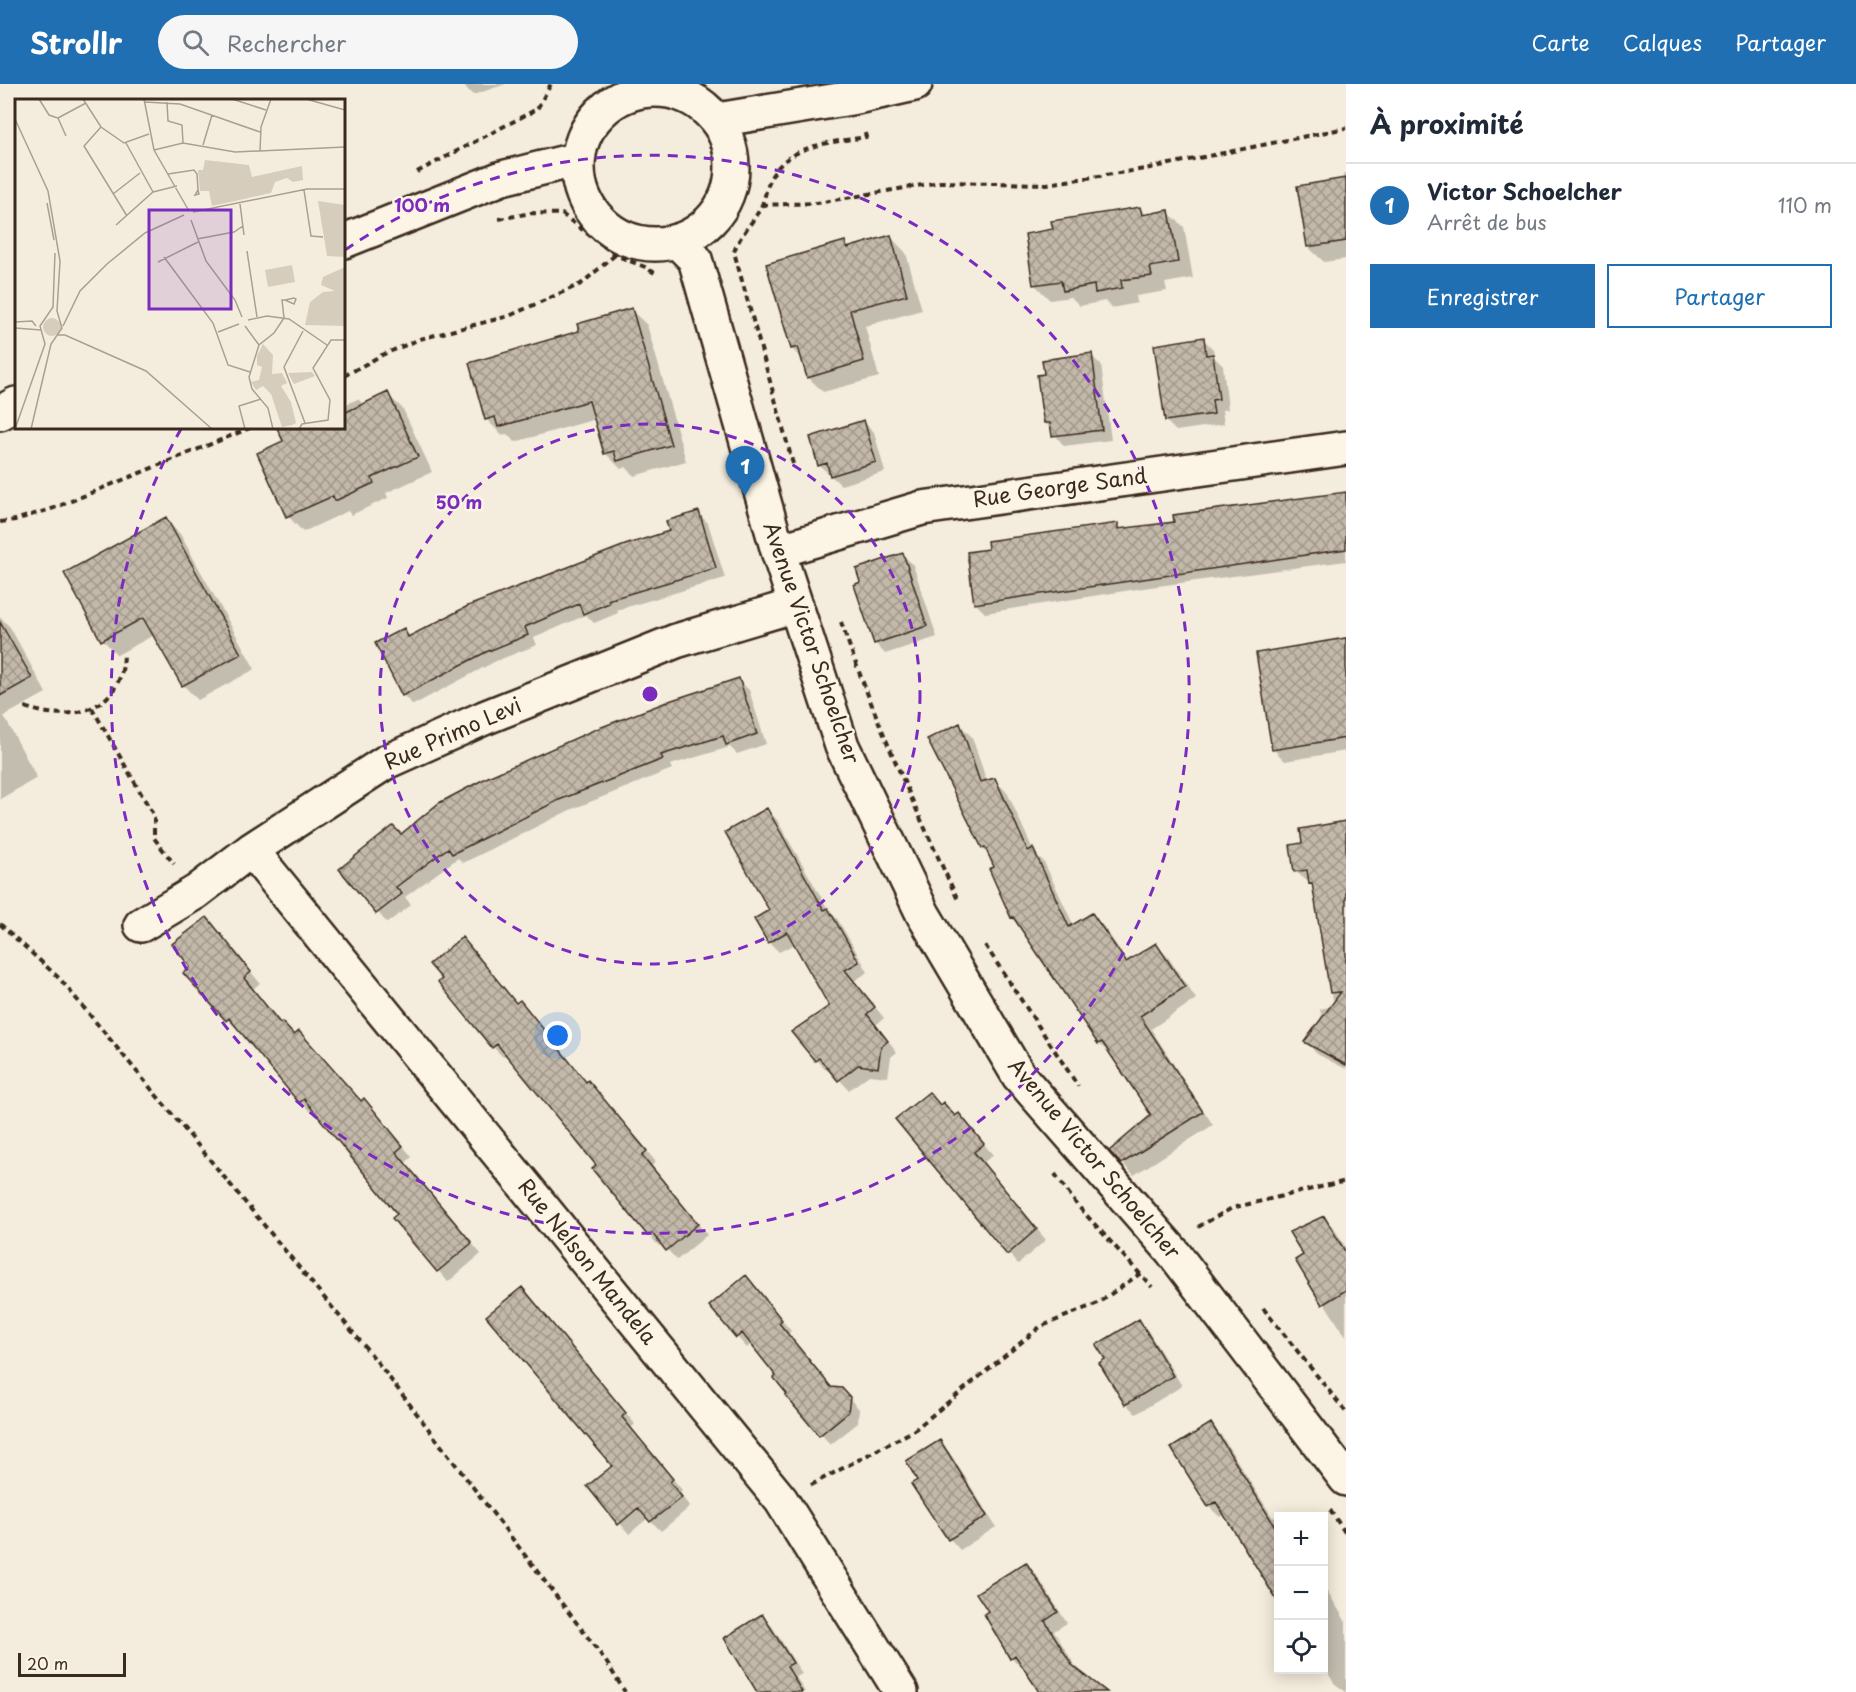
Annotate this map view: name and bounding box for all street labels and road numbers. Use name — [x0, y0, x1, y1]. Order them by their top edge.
street label: Rue George Sand — [971, 458, 1149, 514]
street label: Avenue Victor Schoelcher — [756, 517, 869, 768]
street label: Rue Primo Levi — [378, 688, 526, 777]
street label: Avenue Victor Schoelcher — [1002, 1050, 1190, 1265]
street label: Rue Nelson Mandela — [512, 1171, 666, 1351]

